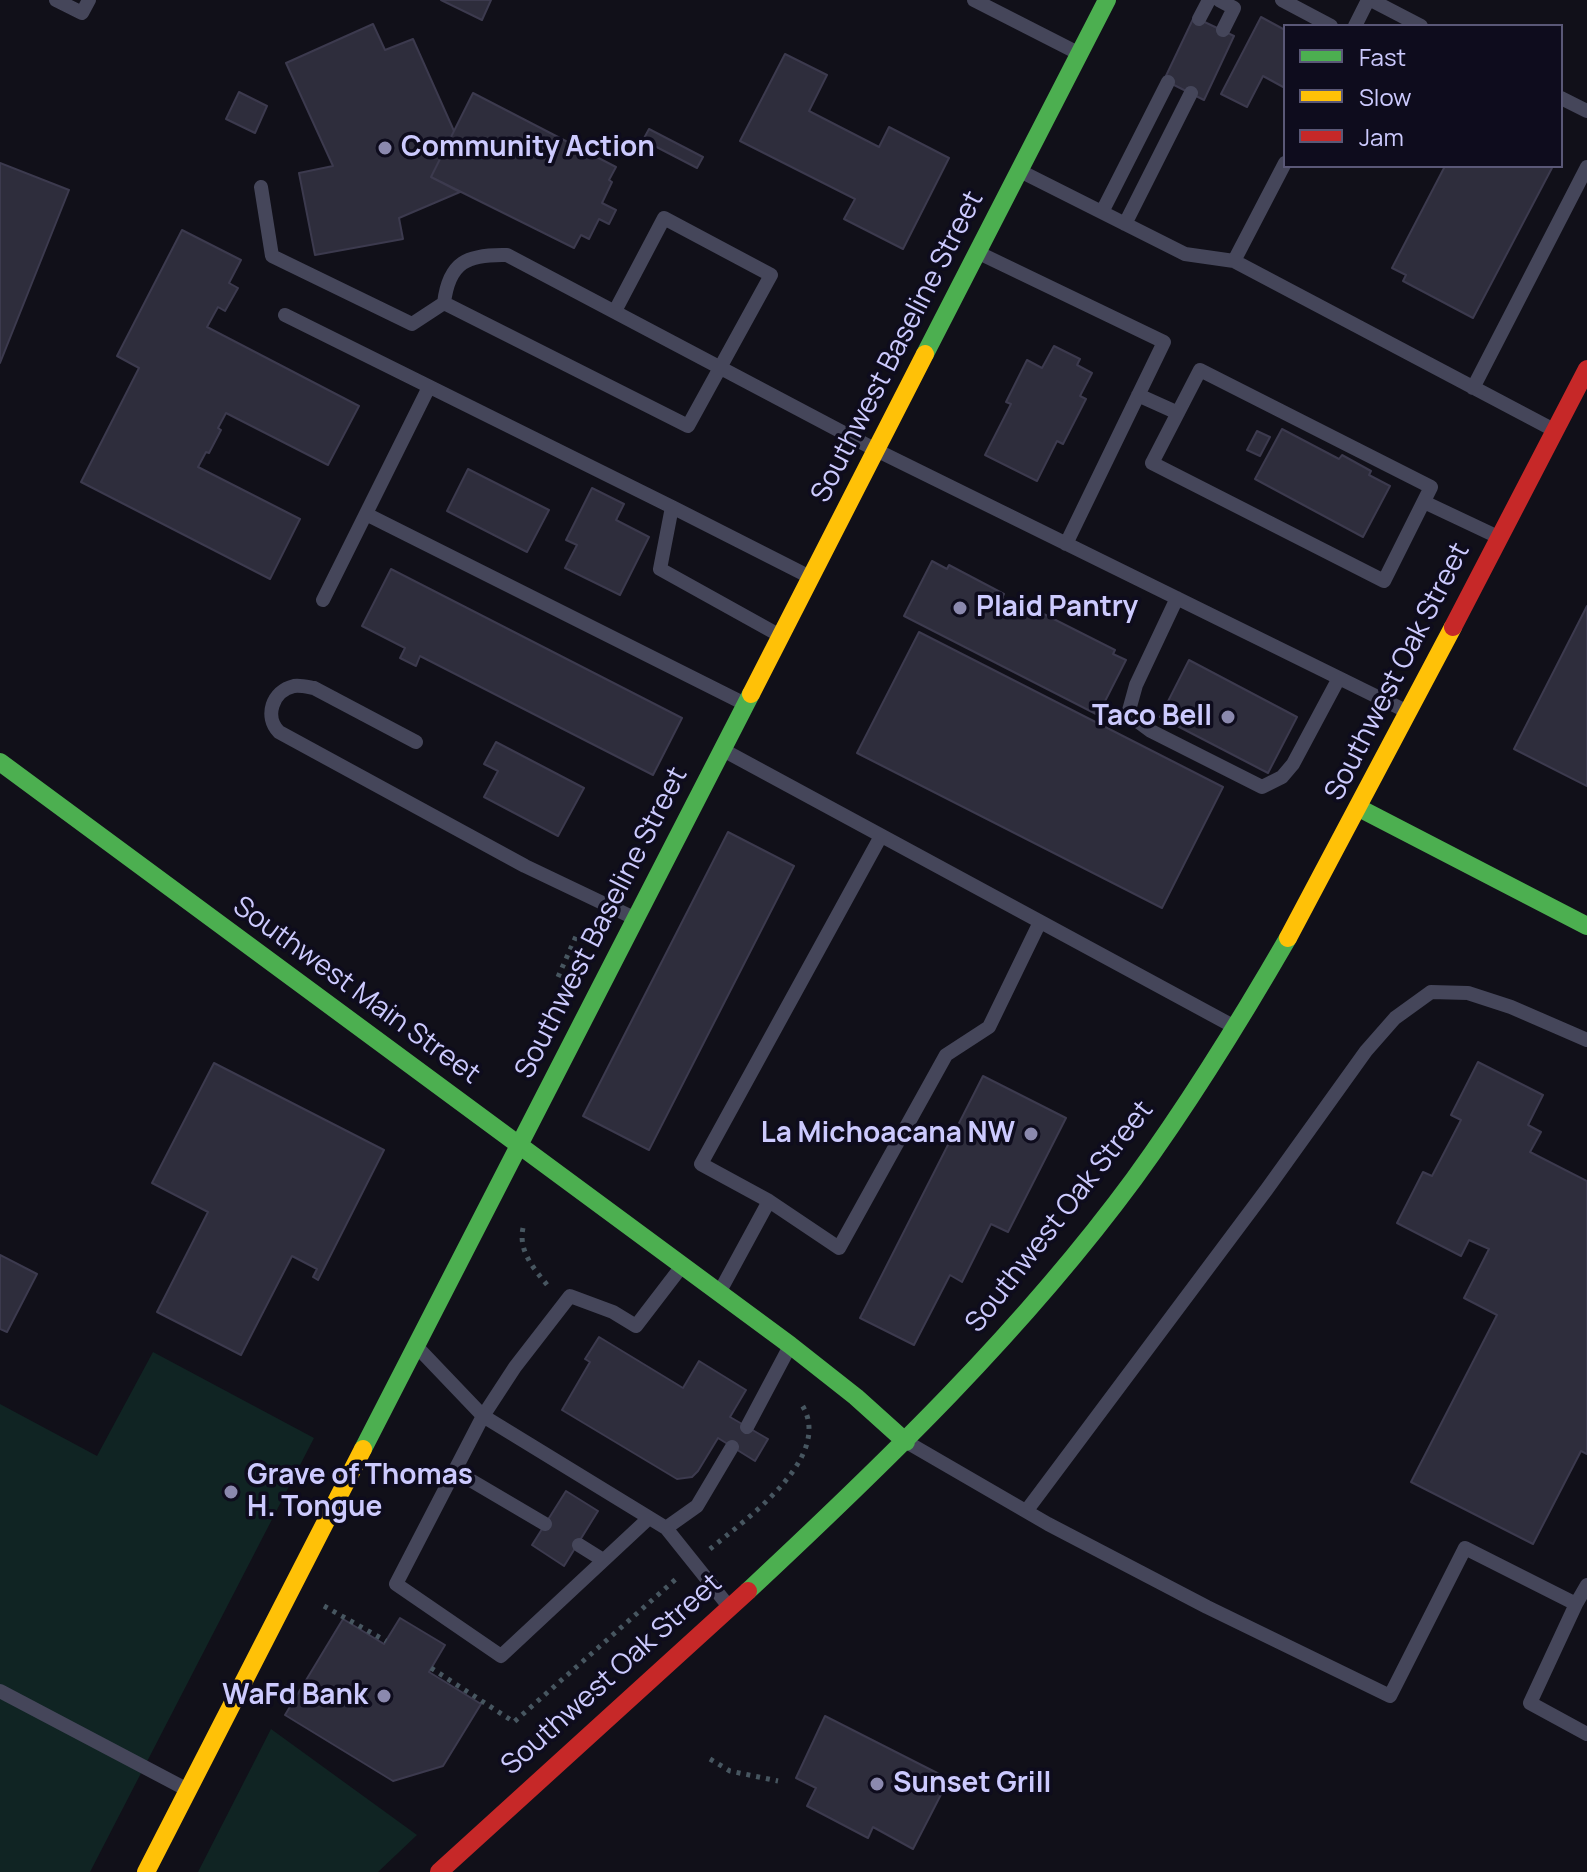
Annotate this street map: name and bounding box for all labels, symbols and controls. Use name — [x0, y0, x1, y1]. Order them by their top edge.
legend — [1283, 24, 1563, 168]
text: Fast — [1359, 40, 1406, 73]
text: Slow — [1359, 80, 1412, 113]
text: Jam — [1359, 120, 1404, 153]
place label: Community Action — [401, 131, 655, 165]
marker: Community Action — [376, 139, 394, 157]
street label: Southwest Baseline Street — [805, 186, 991, 508]
street label: Southwest Oak Street — [1318, 538, 1478, 806]
place label: Plaid Pantry — [976, 591, 1138, 625]
marker: Plaid Pantry — [951, 599, 969, 617]
place label: Taco Bell — [1092, 700, 1212, 734]
marker: Taco Bell — [1219, 708, 1237, 726]
street label: Southwest Baseline Street — [509, 762, 695, 1084]
street label: Southwest Main Street — [226, 890, 486, 1092]
street label: Southwest Oak Street — [959, 1095, 1161, 1339]
place label: La Michoacana NW — [761, 1117, 1015, 1151]
marker: La Michoacana NW — [1022, 1125, 1040, 1143]
place label: Grave of Thomas H. Tongue — [247, 1459, 473, 1525]
marker: Grave of Thomas H. Tongue — [222, 1483, 240, 1501]
street label: Southwest Oak Street — [495, 1567, 729, 1783]
place label: WaFd Bank — [222, 1679, 368, 1713]
marker: WaFd Bank — [375, 1687, 393, 1705]
place label: Sunset Grill — [893, 1767, 1051, 1801]
marker: Sunset Grill — [868, 1775, 886, 1793]

